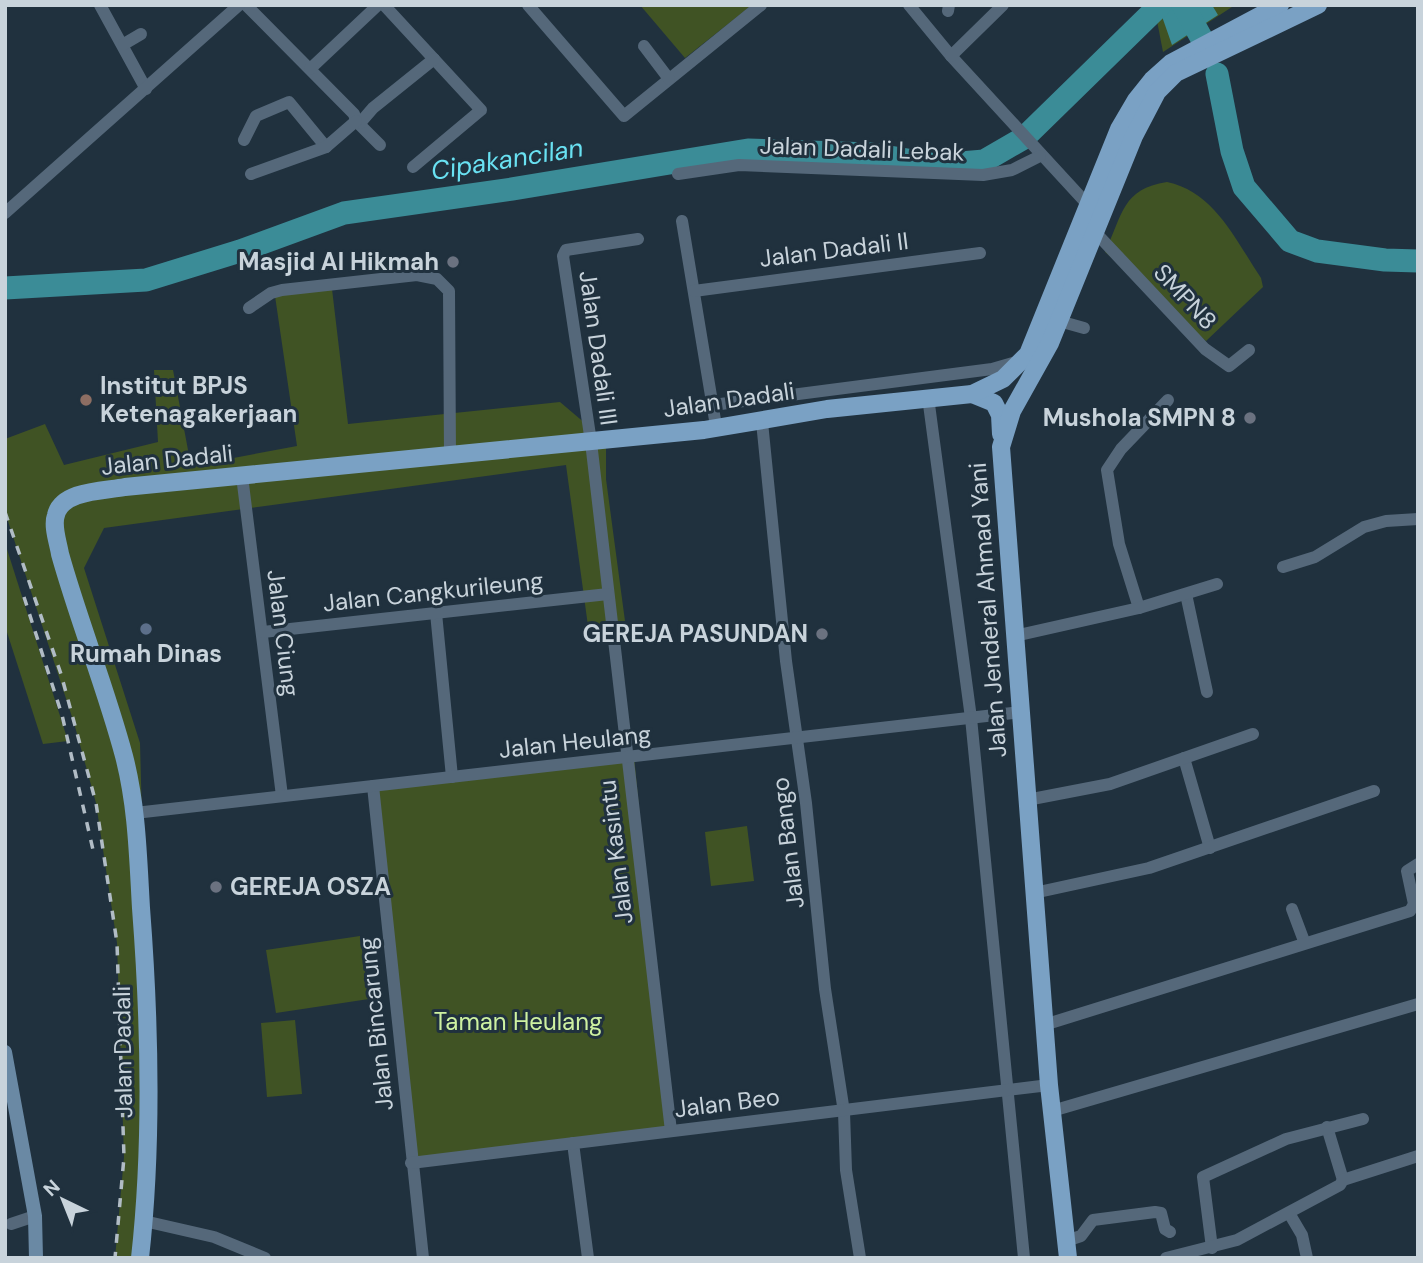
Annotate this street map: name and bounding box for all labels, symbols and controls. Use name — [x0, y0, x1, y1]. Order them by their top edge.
street label: Jalan Dadali Lebak — [759, 129, 965, 168]
water label: Cipakancilan — [428, 130, 586, 188]
street label: Jalan Dadali II — [758, 225, 910, 274]
place label: Masjid Al Hikmah — [238, 246, 439, 277]
marker: Masjid Al Hikmah — [445, 254, 461, 270]
street label: SMPN8 — [1147, 257, 1224, 336]
street label: Jalan Dadali III — [572, 269, 625, 427]
place label: Institut BPJS Ketenagakerjaan — [100, 370, 297, 429]
street label: Jalan Dadali — [661, 375, 797, 424]
marker: Institut BPJS Ketenagakerjaan — [78, 392, 94, 408]
place label: Mushola SMPN 8 — [1043, 402, 1236, 433]
marker: Mushola SMPN 8 — [1242, 410, 1258, 426]
street label: Jalan Dadali — [99, 437, 234, 482]
street label: Jalan Jenderal Ahmad Yani — [962, 461, 1013, 759]
street label: Jalan Cangkurileung — [321, 565, 545, 618]
street label: Jalan Ciung — [260, 568, 307, 698]
place label: GEREJA PASUNDAN — [582, 618, 808, 649]
marker: Rumah Dinas — [138, 621, 154, 637]
marker: GEREJA PASUNDAN — [814, 626, 830, 642]
place label: Rumah Dinas — [70, 638, 222, 669]
street label: Jalan Heulang — [497, 718, 653, 765]
street label: Jalan Bango — [764, 776, 811, 911]
street label: Jalan Kasintu — [591, 778, 640, 926]
place label: GEREJA OSZA — [230, 871, 391, 902]
marker: GEREJA OSZA — [208, 879, 224, 895]
street label: Jalan Bincarung — [351, 936, 400, 1112]
street label: Jalan Dadali — [106, 986, 139, 1118]
park label: Taman Heulang — [434, 1006, 602, 1037]
street label: Jalan Beo — [672, 1081, 781, 1124]
north arrow — [28, 1165, 98, 1235]
text: N — [38, 1174, 65, 1202]

